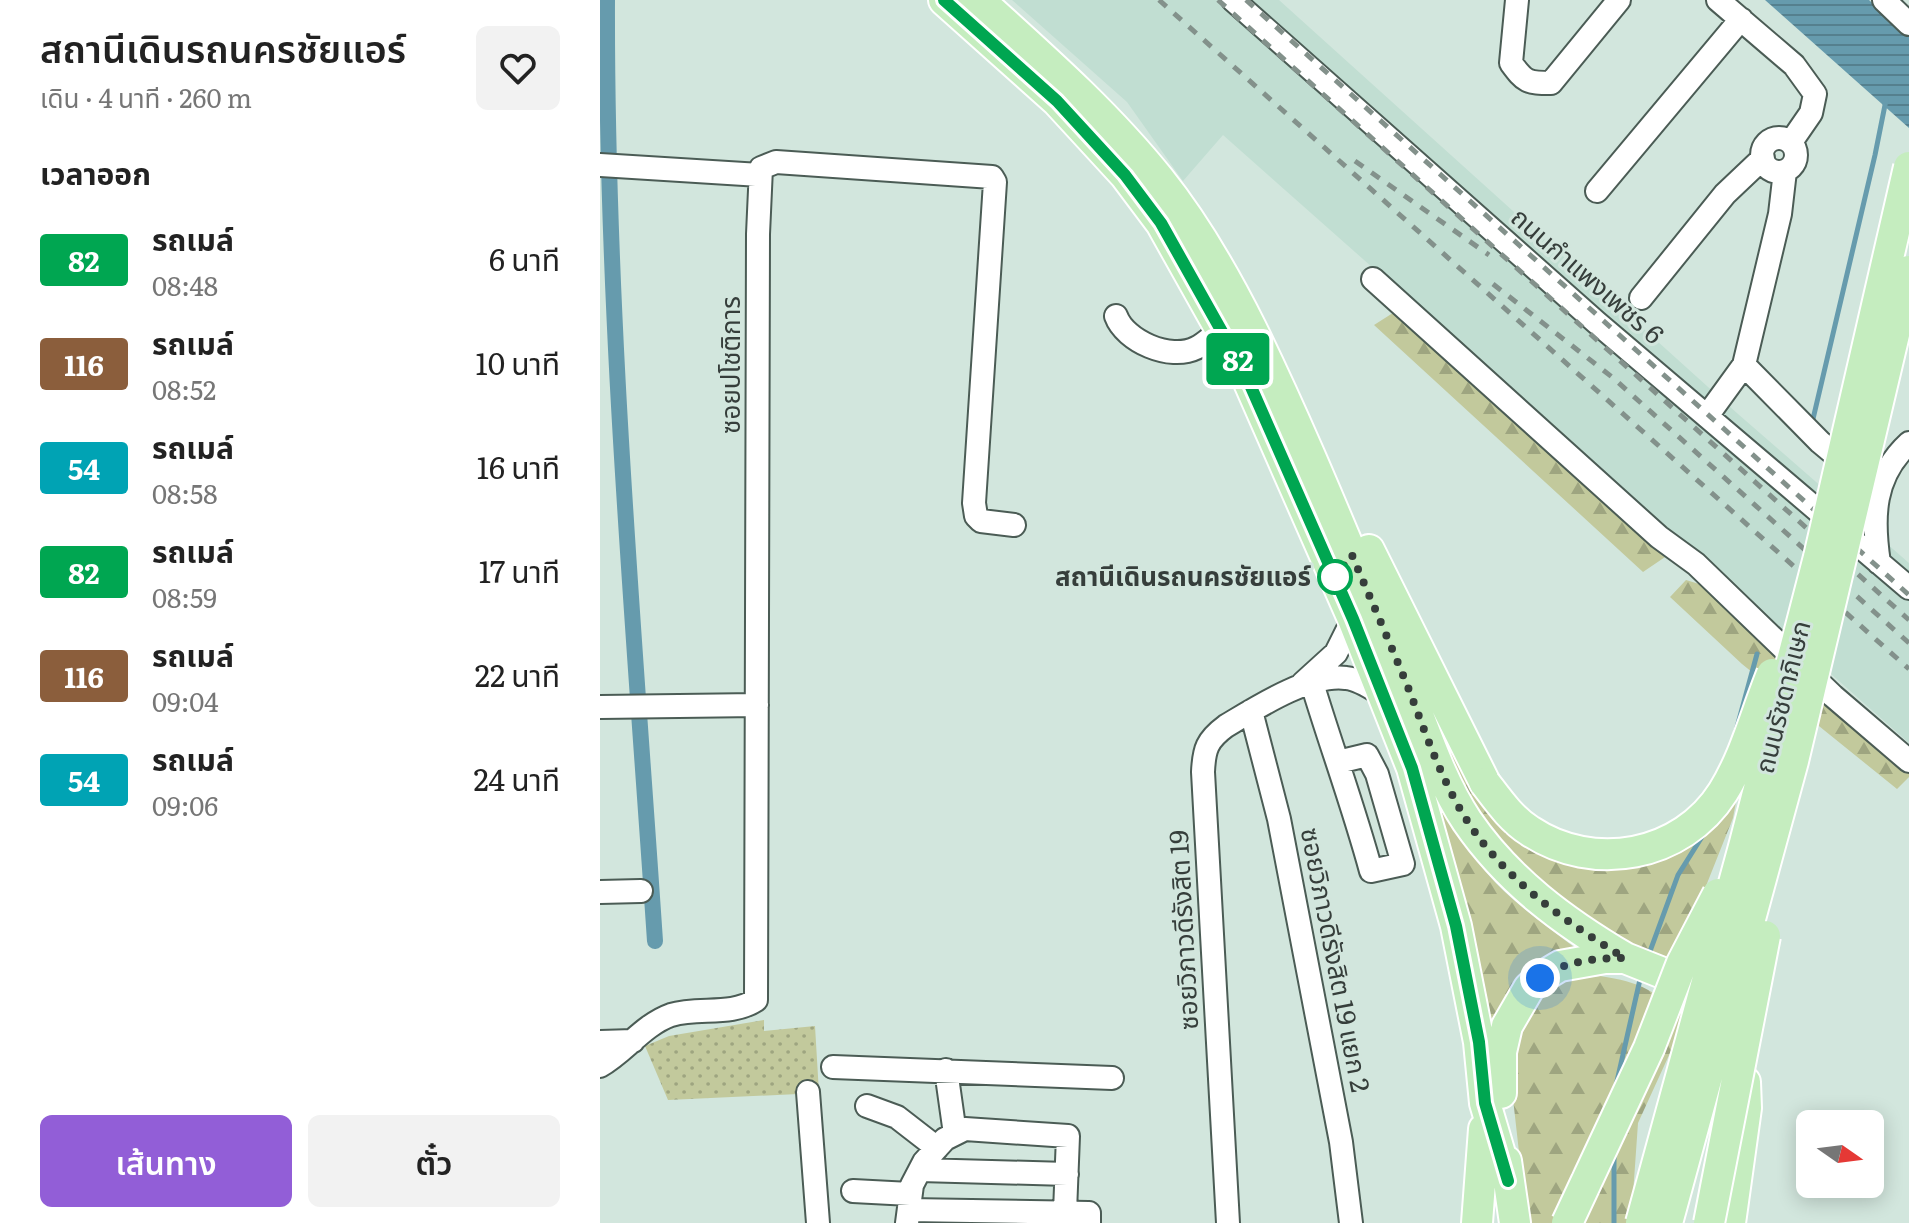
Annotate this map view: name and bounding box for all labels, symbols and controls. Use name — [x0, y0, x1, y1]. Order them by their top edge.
text: สถานีเดินรถนครชัยแอร์ — [40, 18, 406, 75]
button: heart — [476, 26, 560, 110]
text: เดิน · 4 นาที · 260 m — [40, 77, 252, 116]
text: เวลาออก — [40, 150, 151, 194]
street label: ถนนกำแพงเพชร 6 — [1504, 197, 1674, 352]
text: รถเมล์ — [152, 216, 234, 260]
text: 6 นาที — [489, 236, 560, 280]
text: 82 — [68, 239, 100, 281]
text: 08:48 — [152, 265, 218, 304]
street label: ซอยปโชติการ — [709, 296, 748, 434]
text: รถเมล์ — [152, 320, 234, 364]
line badge: 82 — [1202, 333, 1274, 385]
text: 82 — [1222, 338, 1254, 380]
text: 10 นาที — [476, 340, 560, 384]
text: 116 — [64, 343, 104, 385]
text: 08:52 — [152, 369, 216, 408]
text: รถเมล์ — [152, 424, 234, 468]
text: 16 นาที — [477, 444, 560, 488]
text: 54 — [68, 447, 100, 489]
text: 08:58 — [152, 473, 218, 512]
text: รถเมล์ — [152, 528, 234, 572]
text: 17 นาที — [479, 548, 560, 592]
text: 82 — [68, 551, 100, 593]
place label: สถานีเดินรถนครชัยแอร์ — [1055, 555, 1311, 594]
marker: สถานีเดินรถนครชัยแอร์ — [1318, 560, 1352, 594]
text: 08:59 — [152, 577, 217, 616]
street label: ถนนรัชดาภิเษก — [1743, 616, 1818, 777]
text: รถเมล์ — [152, 632, 234, 676]
text: 22 นาที — [475, 652, 560, 696]
text: 116 — [64, 655, 104, 697]
text: 09:04 — [152, 681, 219, 720]
text: รถเมล์ — [152, 736, 234, 780]
text: 24 นาที — [473, 756, 560, 800]
text: 54 — [68, 759, 100, 801]
text: 09:06 — [152, 785, 218, 824]
street label: ซอยวิภาวดีรังสิต 19 แยก 2 — [1293, 824, 1382, 1095]
street label: ซอยวิภาวดีรังสิต 19 — [1157, 829, 1206, 1031]
your location — [1520, 958, 1560, 998]
north arrow — [1796, 1110, 1884, 1198]
map controls — [1796, 1110, 1884, 1198]
button: เส้นทาง — [40, 1115, 292, 1207]
button: ตั๋ว — [308, 1115, 560, 1207]

